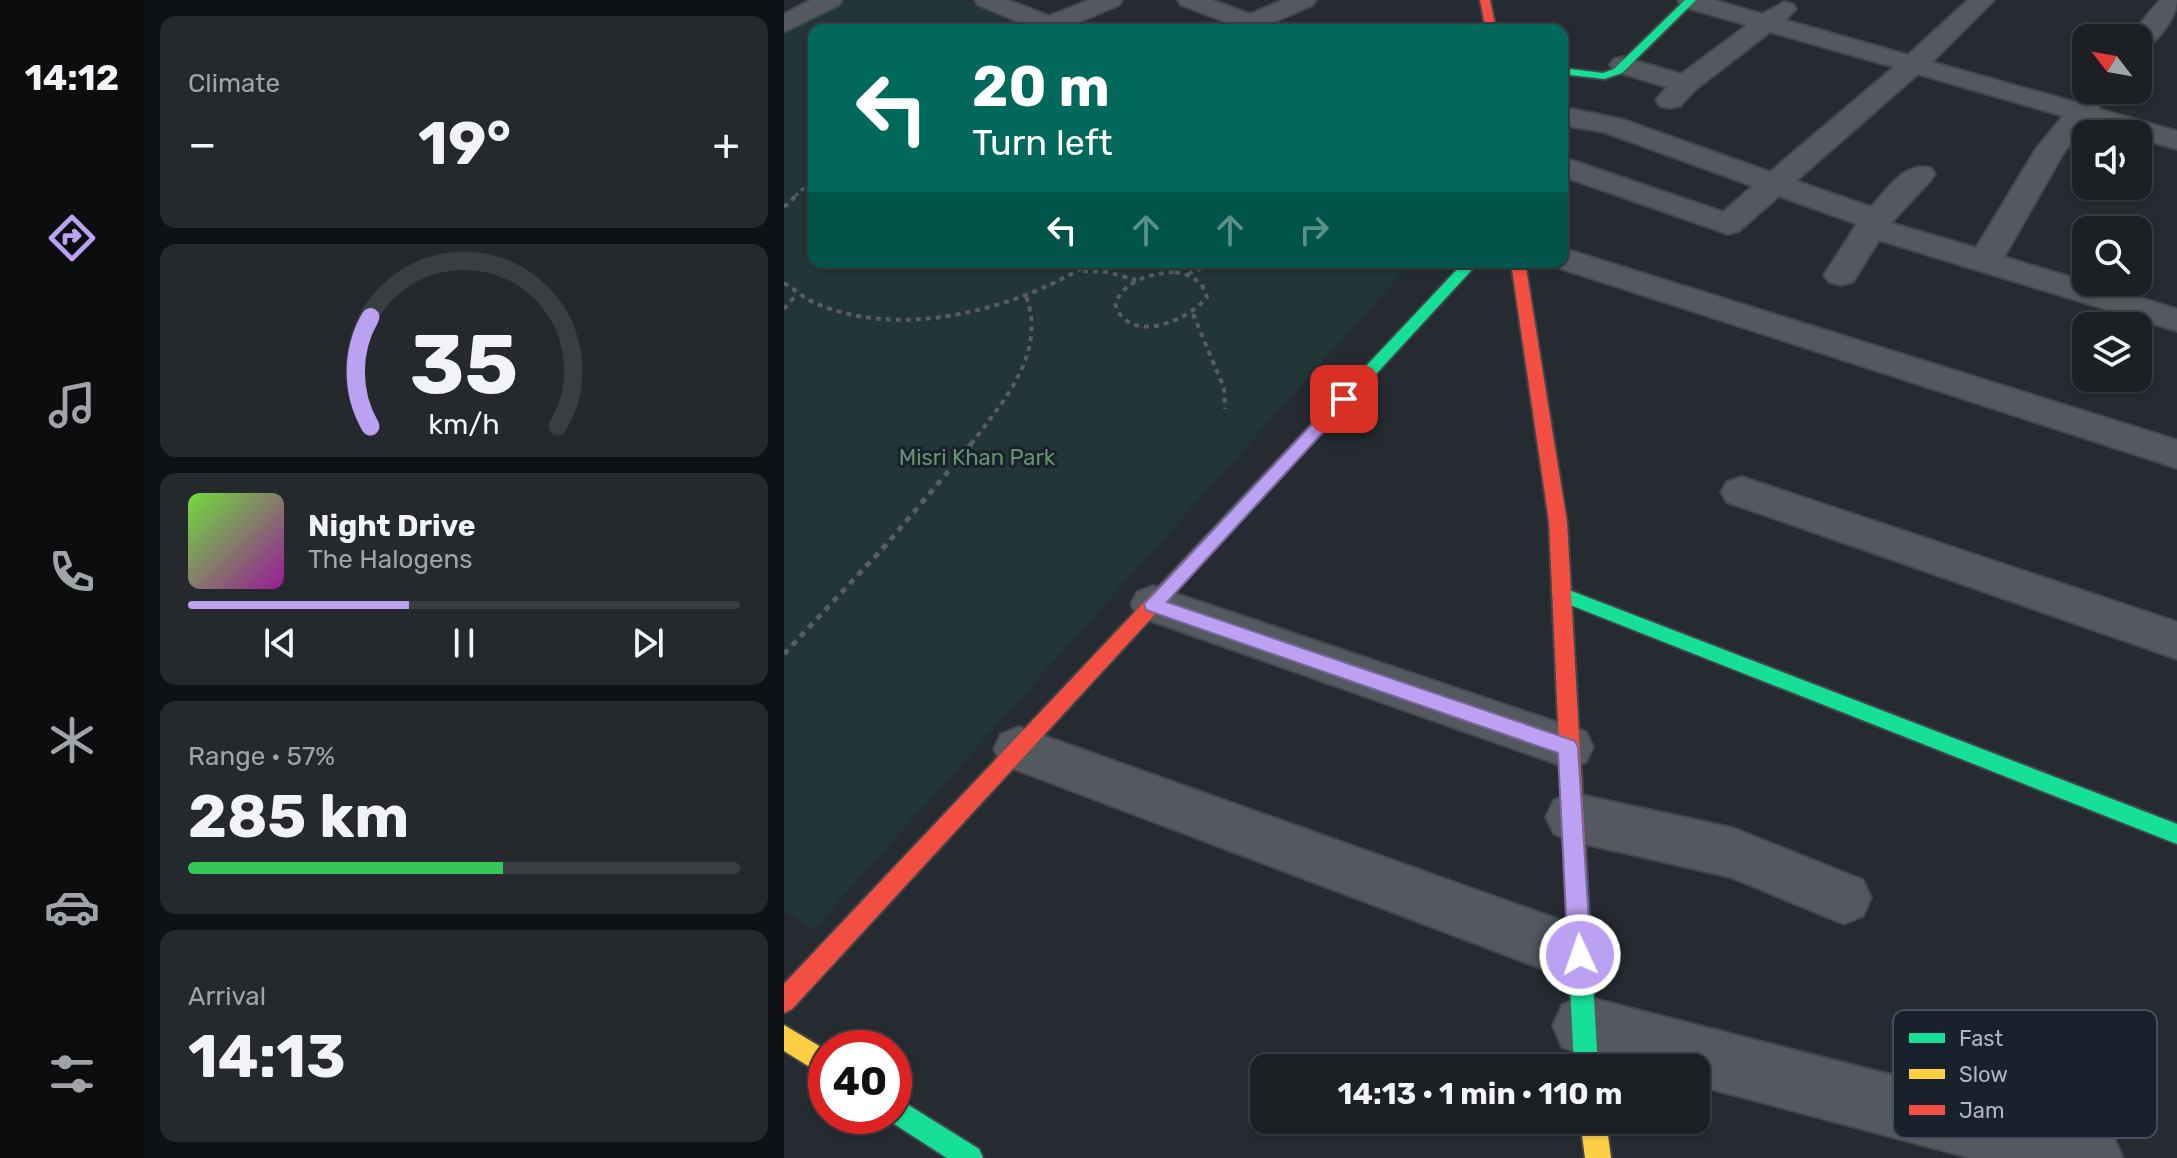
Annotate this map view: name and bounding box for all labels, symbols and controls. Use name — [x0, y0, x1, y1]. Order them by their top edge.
north arrow — [2072, 24, 2152, 104]
map controls — [2072, 24, 2152, 392]
text: 20 m — [972, 54, 1110, 120]
text: 14:12 — [25, 56, 119, 99]
icon: left — [840, 56, 944, 160]
text: Climate — [188, 68, 280, 99]
text: 19° — [418, 108, 511, 179]
text: − — [188, 118, 217, 170]
text: + — [713, 118, 740, 170]
button: sound — [2072, 120, 2152, 200]
text: Turn left — [972, 121, 1113, 164]
icon: left — [1040, 208, 1084, 252]
icon: ahead — [1124, 208, 1168, 252]
icon: ahead — [1208, 208, 1252, 252]
icon: right — [1292, 208, 1336, 252]
icon: directions — [44, 210, 100, 266]
button: search — [2072, 216, 2152, 296]
button: layers — [2072, 312, 2152, 392]
text: 35 — [410, 314, 518, 413]
pin — [1310, 365, 1378, 433]
icon: music — [44, 377, 100, 433]
icon: arrive — [1322, 377, 1366, 421]
text: km/h — [428, 407, 500, 441]
park label: Misri Khan Park — [899, 444, 1056, 471]
text: Night Drive — [308, 508, 476, 544]
icon: phone — [44, 544, 100, 600]
text: The Halogens — [308, 544, 473, 575]
icon: previous — [258, 621, 302, 665]
icon: pause — [442, 621, 486, 665]
icon: next — [626, 621, 670, 665]
icon: climate — [44, 712, 100, 768]
text: Range · 57% — [188, 741, 335, 772]
text: 285 km — [188, 781, 409, 852]
icon: car — [44, 879, 100, 935]
position arrow — [1538, 913, 1622, 997]
text: Arrival — [188, 981, 266, 1012]
legend — [1893, 1010, 2157, 1138]
text: 14:13 — [188, 1021, 346, 1092]
text: Fast — [1959, 1025, 2004, 1052]
speed limit sign: 40 — [808, 1030, 912, 1134]
icon: filters — [44, 1046, 100, 1102]
text: Slow — [1959, 1061, 2008, 1088]
text: 14:13 · 1 min · 110 m — [1338, 1076, 1622, 1112]
text: Jam — [1959, 1097, 2005, 1124]

